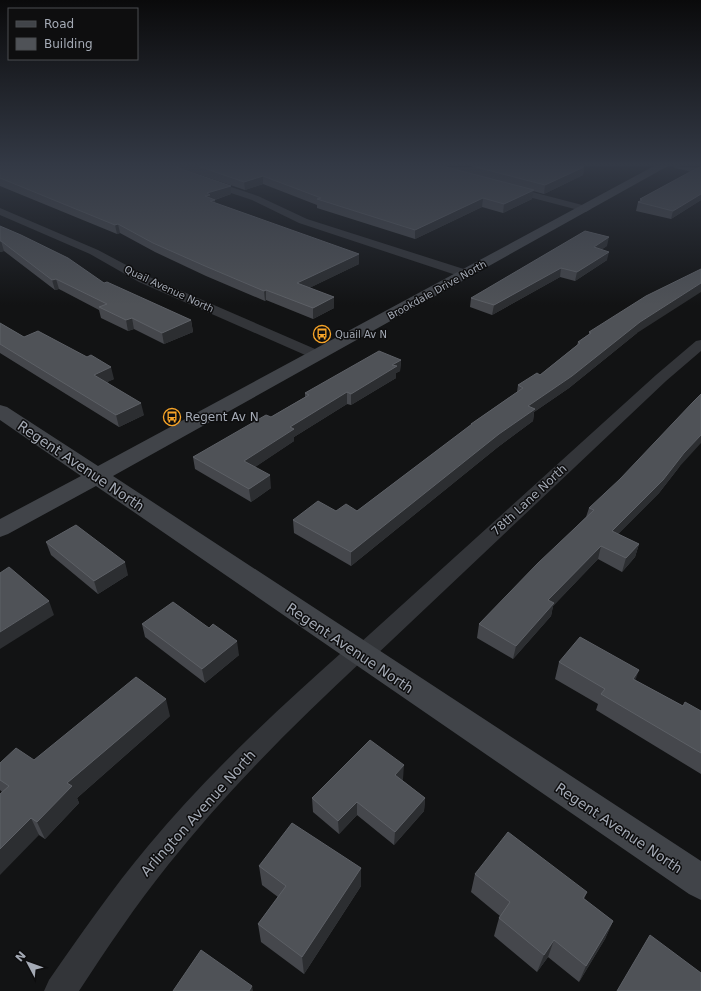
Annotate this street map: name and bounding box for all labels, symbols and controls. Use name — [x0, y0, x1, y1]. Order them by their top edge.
legend — [8, 8, 138, 60]
text: Road — [44, 17, 74, 31]
text: Building — [44, 37, 93, 51]
street label: Brookdale Drive North — [386, 258, 488, 322]
street label: Quail Avenue North — [123, 263, 215, 315]
bus stop icon: Quail Av N — [312, 324, 332, 344]
place label: Quail Av N — [335, 329, 387, 340]
bus stop icon: Regent Av N — [162, 407, 182, 427]
place label: Regent Av N — [185, 410, 259, 424]
street label: Regent Avenue North — [14, 418, 148, 514]
street label: 78th Lane North — [488, 462, 570, 538]
street label: Regent Avenue North — [283, 600, 417, 696]
street label: Arlington Avenue North — [137, 747, 259, 879]
street label: Regent Avenue North — [552, 780, 686, 876]
north arrow — [8, 943, 48, 983]
text: N — [13, 949, 29, 965]

